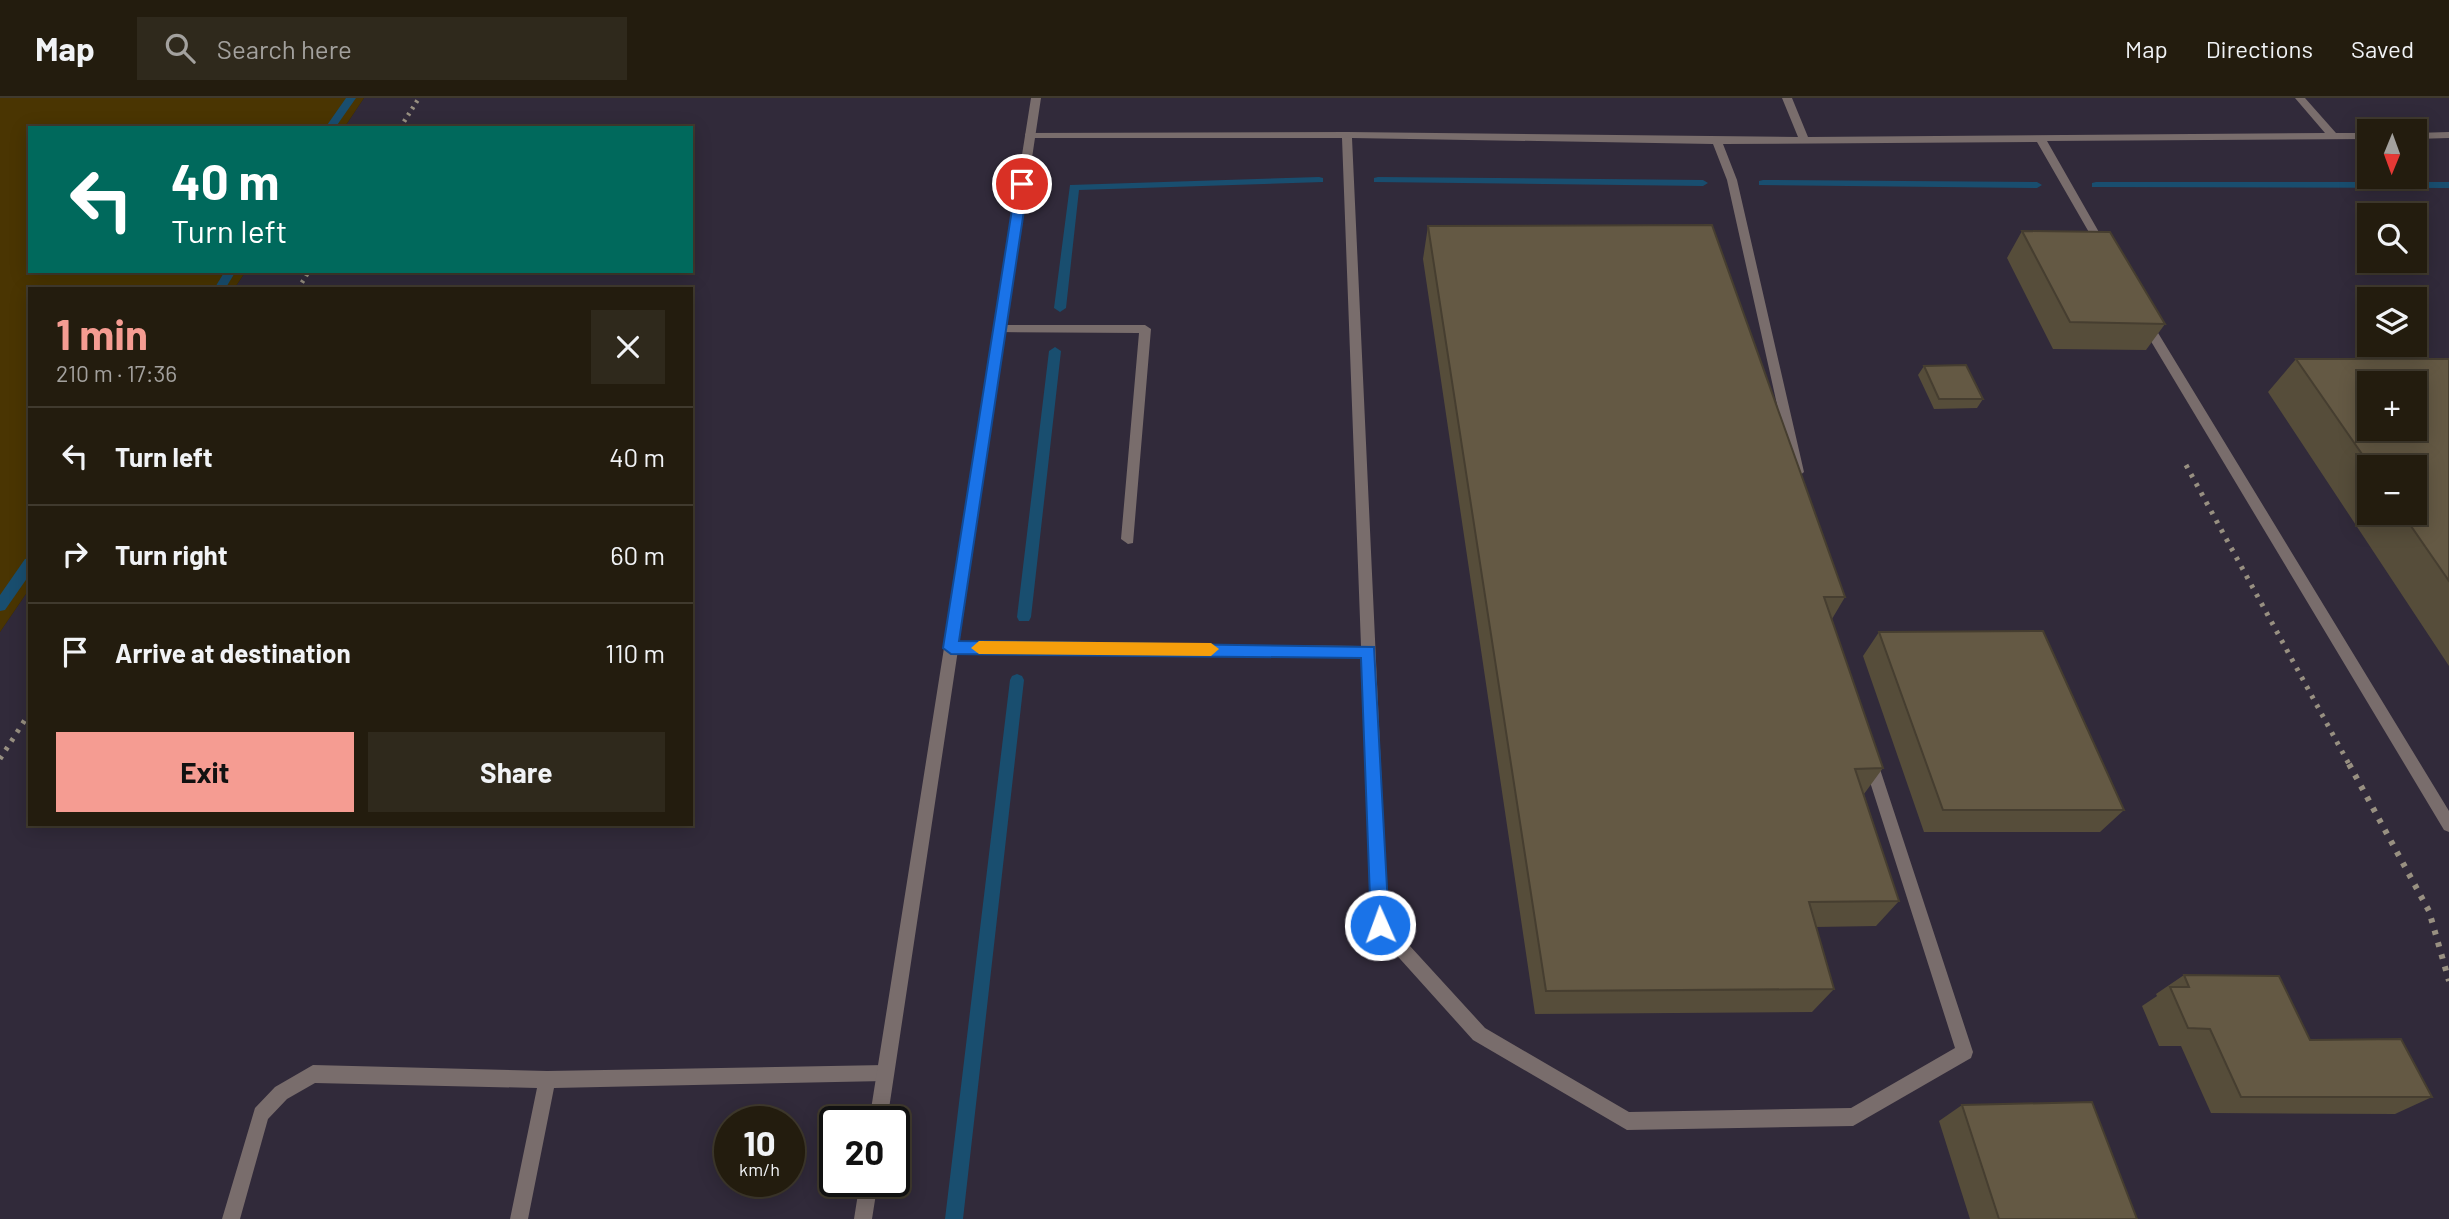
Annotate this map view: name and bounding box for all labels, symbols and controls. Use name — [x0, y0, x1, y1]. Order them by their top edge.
search box — [137, 17, 627, 80]
text: Map — [35, 28, 95, 68]
icon: search — [161, 29, 199, 67]
text: Search here — [217, 33, 352, 64]
text: Map — [2125, 34, 2168, 63]
text: Directions — [2206, 34, 2313, 63]
text: Saved — [2351, 34, 2414, 63]
north arrow — [2357, 119, 2427, 189]
map controls — [2357, 119, 2427, 525]
text: 40 m — [171, 151, 279, 210]
icon: left — [56, 154, 147, 245]
pin — [992, 154, 1052, 214]
icon: arrive — [1003, 165, 1041, 203]
button: search — [2357, 203, 2427, 273]
text: Turn left — [171, 211, 288, 249]
button: layers — [2357, 287, 2427, 357]
text: 1 min — [56, 308, 148, 358]
button: close — [591, 310, 665, 384]
text: 210 m · 17:36 — [56, 359, 177, 387]
button: + — [2357, 371, 2427, 441]
icon: left — [56, 437, 94, 475]
text: Turn left — [115, 441, 213, 472]
text: 40 m — [609, 441, 665, 472]
button: − — [2357, 455, 2427, 525]
icon: right — [56, 535, 94, 573]
text: Turn right — [115, 539, 228, 570]
text: 60 m — [610, 539, 665, 570]
icon: arrive — [56, 633, 94, 671]
text: Arrive at destination — [115, 637, 351, 668]
text: 110 m — [605, 637, 665, 668]
button: Exit — [56, 732, 354, 812]
button: Share — [368, 732, 665, 812]
position arrow — [1343, 888, 1417, 962]
speed limit sign: 20 — [819, 1106, 910, 1197]
text: 10 — [743, 1121, 776, 1163]
text: km/h — [739, 1158, 780, 1180]

